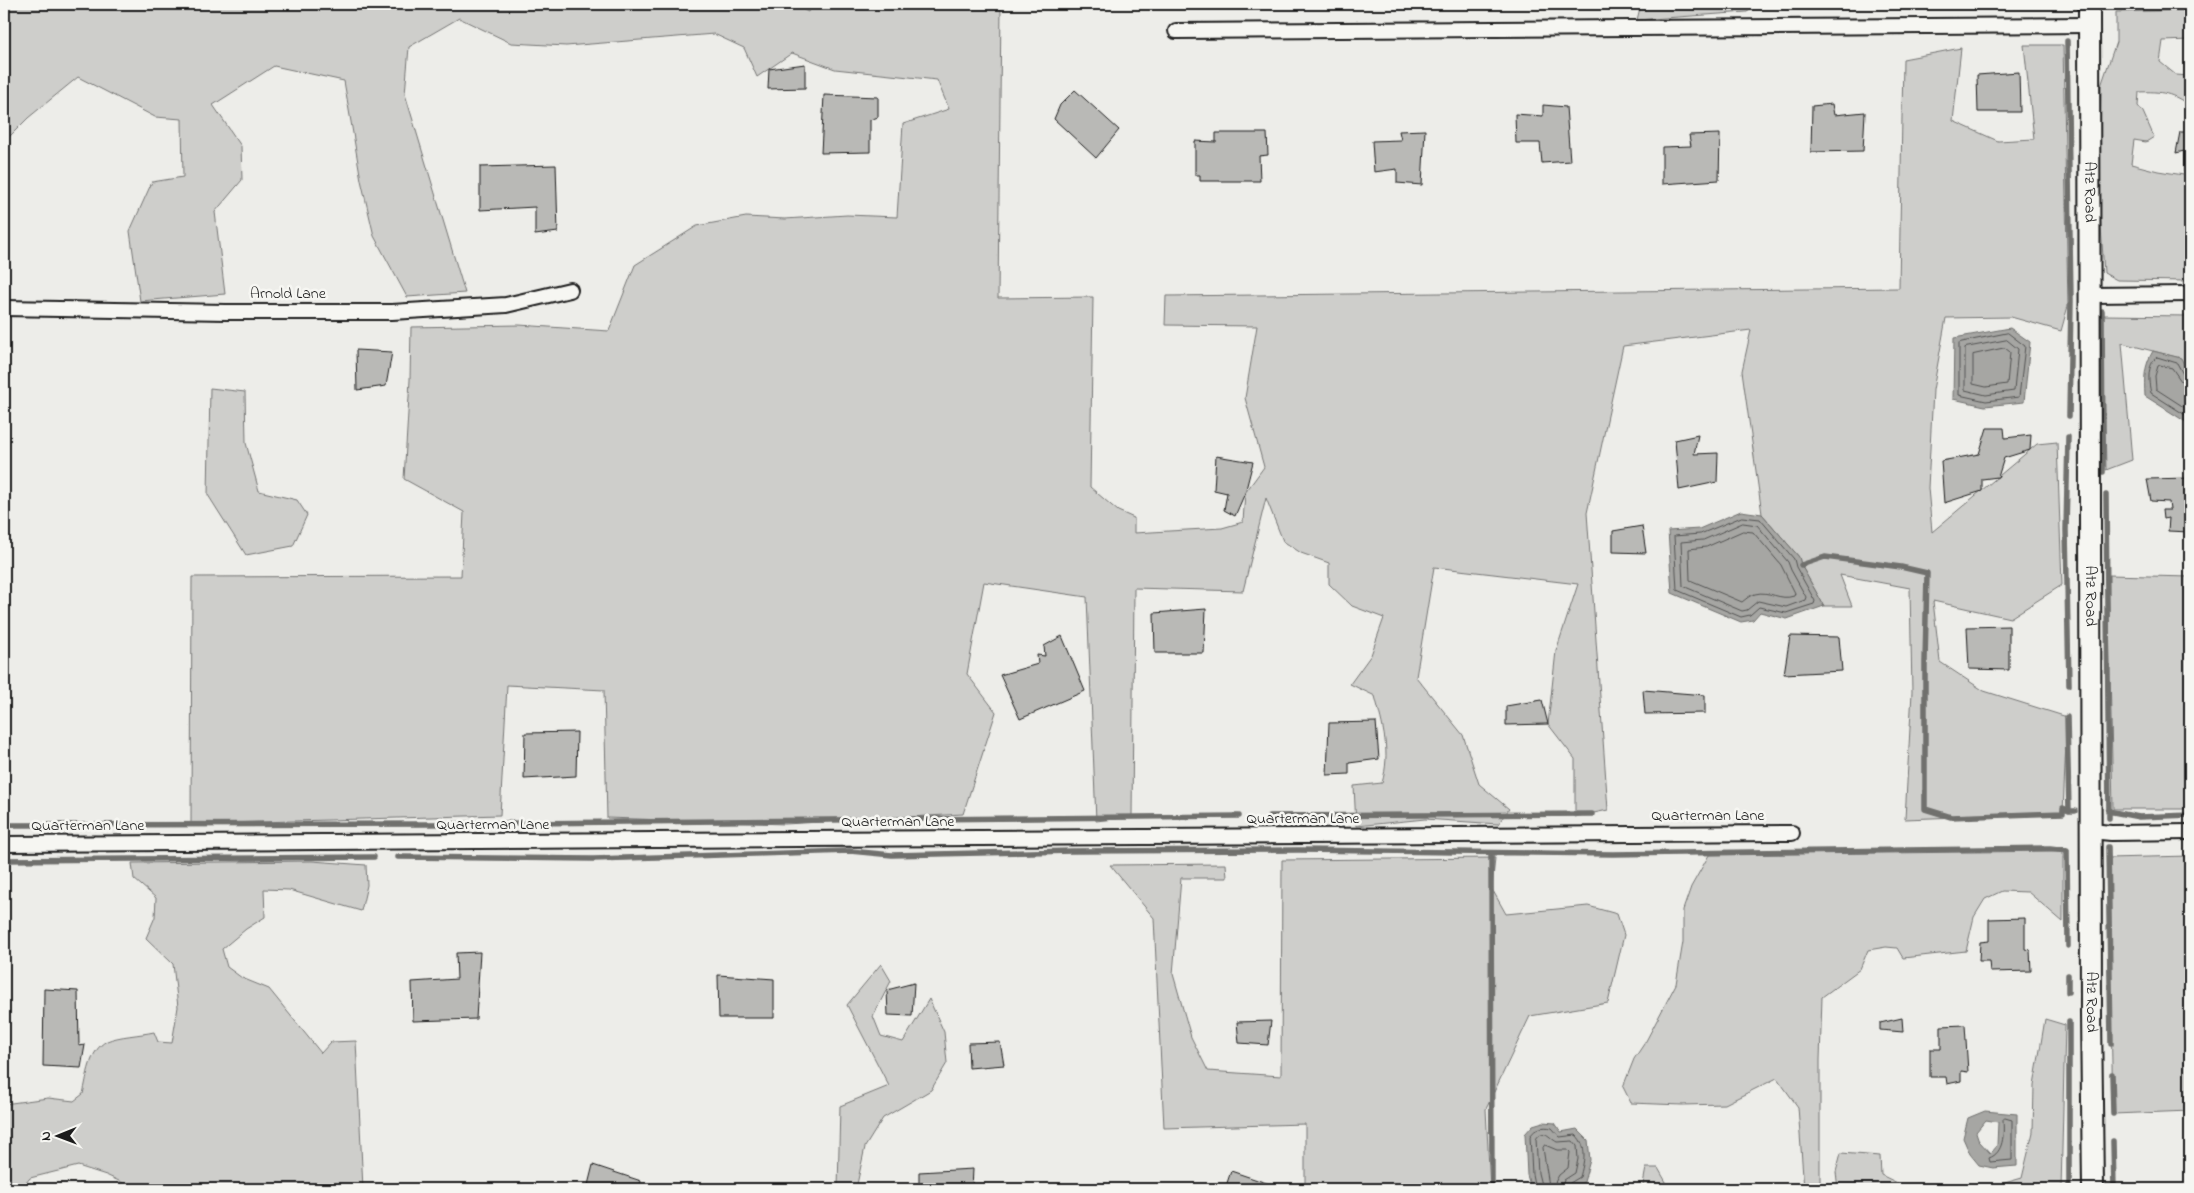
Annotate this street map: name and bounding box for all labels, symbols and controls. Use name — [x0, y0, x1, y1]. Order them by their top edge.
street label: Atz Road — [2077, 162, 2101, 222]
street label: Arnold Lane — [250, 282, 327, 306]
street label: Atz Road — [2078, 566, 2102, 626]
street label: Quarterman Lane — [1651, 804, 1765, 828]
street label: Quarterman Lane — [1246, 807, 1360, 831]
street label: Quarterman Lane — [841, 810, 955, 834]
street label: Quarterman Lane — [436, 813, 550, 837]
street label: Quarterman Lane — [31, 814, 145, 838]
street label: Atz Road — [2079, 972, 2103, 1033]
north arrow — [32, 1110, 82, 1160]
text: N — [36, 1131, 57, 1141]

